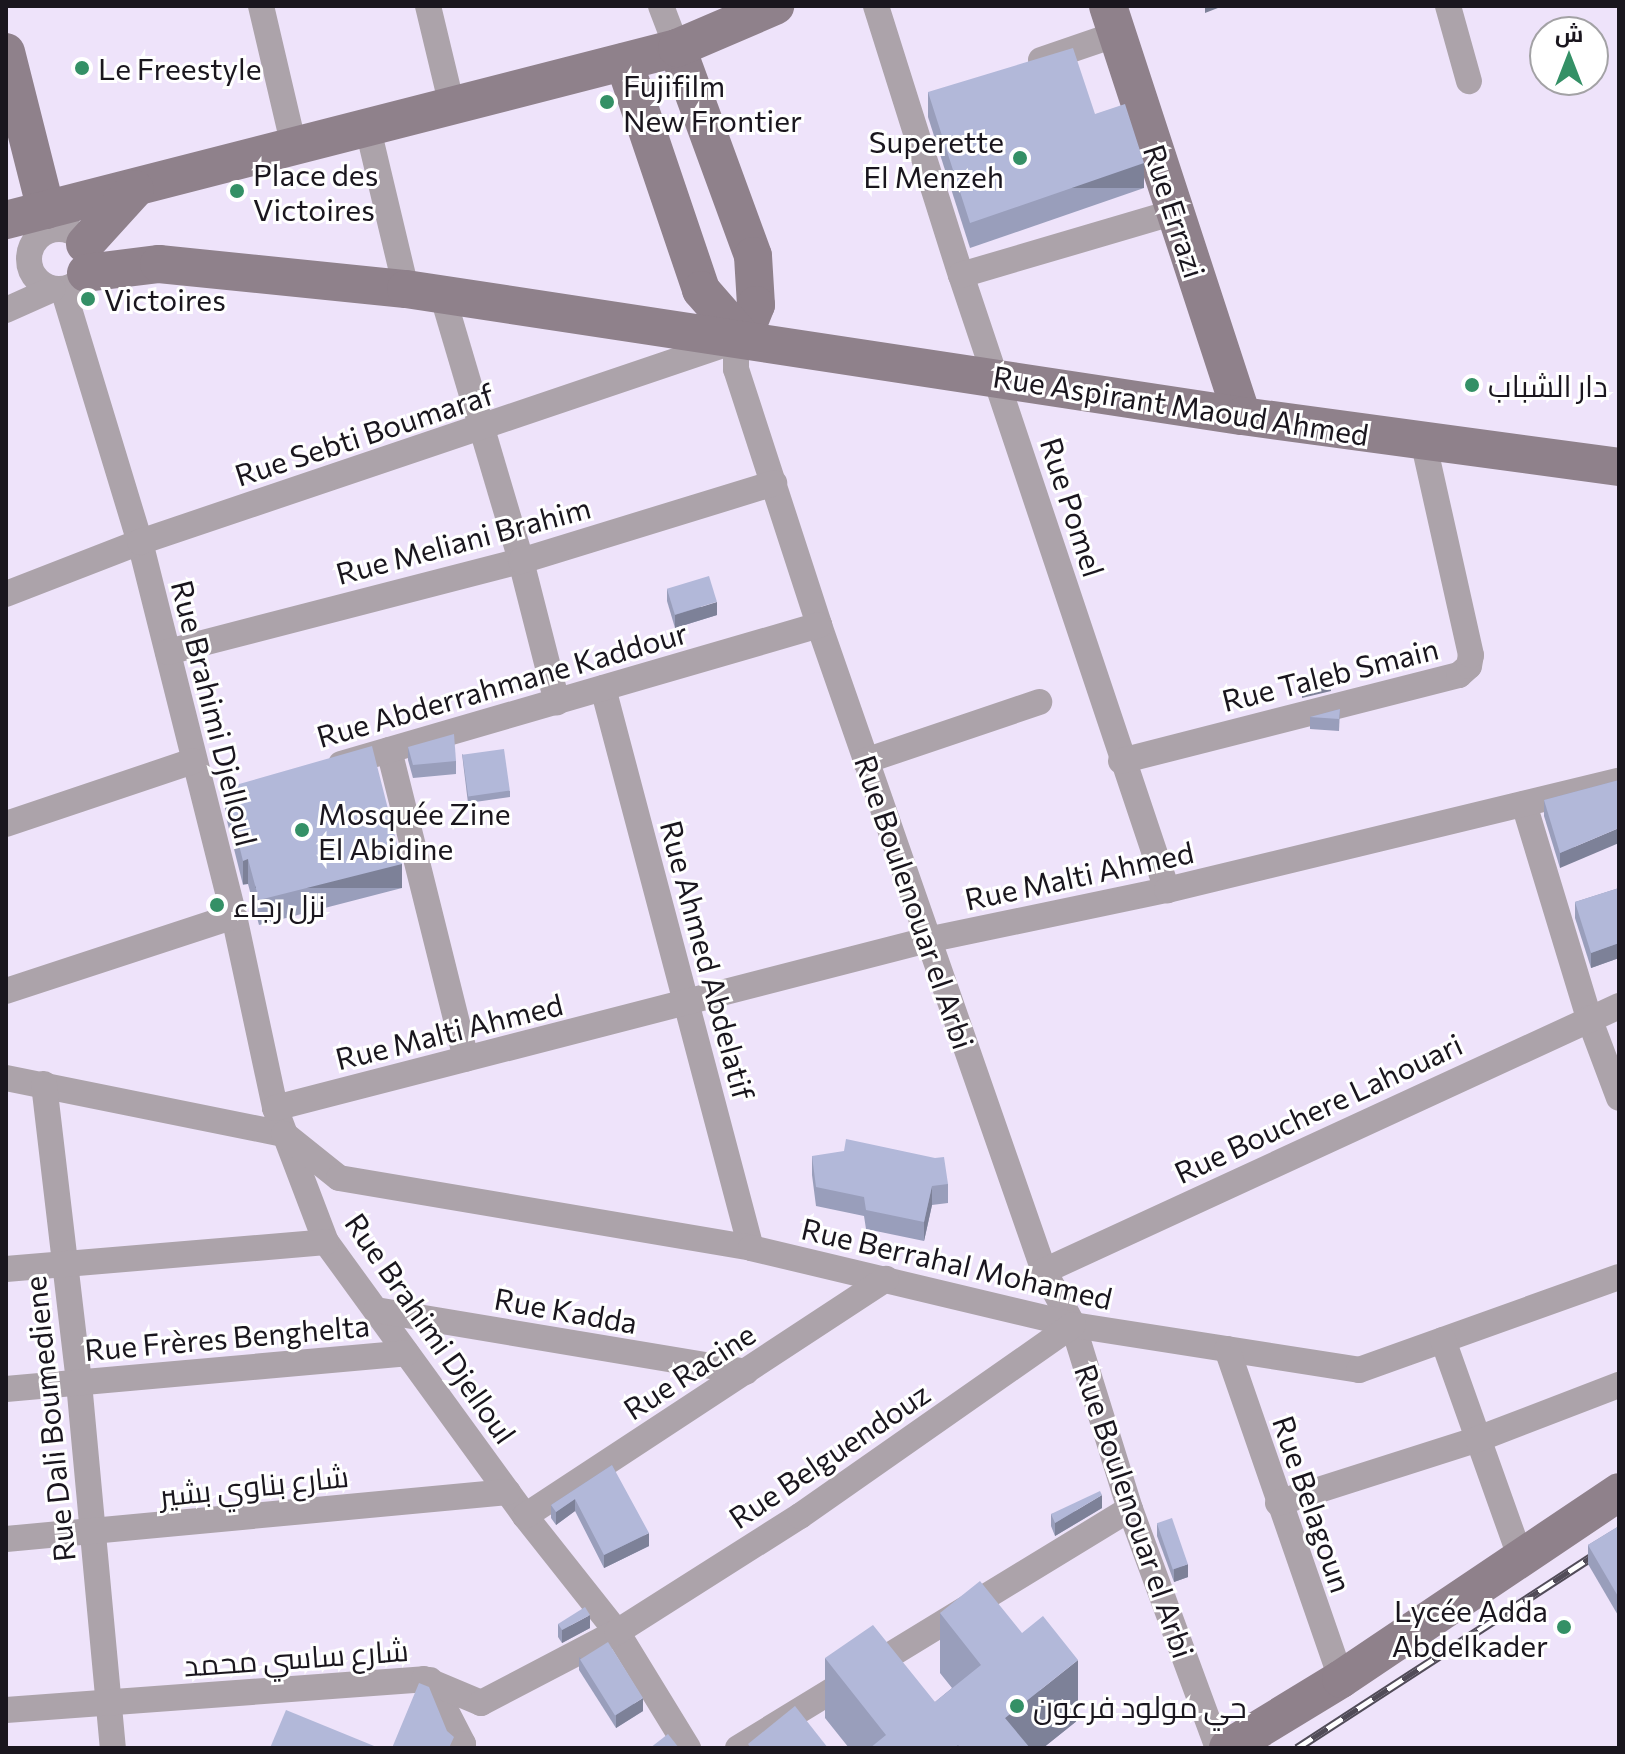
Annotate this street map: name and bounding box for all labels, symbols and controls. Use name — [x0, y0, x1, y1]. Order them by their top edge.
north arrow — [1529, 16, 1609, 96]
text: ش — [1555, 20, 1583, 47]
place label: Le Freestyle — [98, 50, 261, 86]
marker: Le Freestyle — [73, 59, 91, 77]
place label: Fujifilm New Frontier — [623, 67, 802, 138]
marker: Fujifilm New Frontier — [598, 93, 616, 111]
place label: Superette El Menzeh — [863, 123, 1004, 194]
street label: Rue Errazi — [1137, 140, 1213, 282]
marker: Superette El Menzeh — [1011, 149, 1029, 167]
place label: Place des Victoires — [253, 156, 378, 226]
marker: Place des Victoires — [228, 182, 246, 200]
place label: Victoires — [104, 281, 226, 317]
marker: Victoires — [79, 290, 97, 308]
street label: Rue Aspirant Maoud Ahmed — [991, 358, 1371, 452]
place label: دار الشباب — [1488, 367, 1608, 403]
street label: Rue Sebti Boumaraf — [230, 375, 498, 493]
marker: دار الشباب — [1463, 376, 1481, 394]
street label: Rue Pomel — [1034, 433, 1112, 581]
street label: Rue Meliani Brahim — [332, 489, 594, 591]
street label: Rue Brahimi Djelloul — [165, 576, 265, 850]
street label: Rue Abderrahmane Kaddour — [312, 614, 692, 754]
street label: Rue Taleb Smain — [1218, 630, 1442, 718]
street label: Rue Boulenouar el Arbi — [848, 750, 982, 1054]
place label: Mosquée Zine El Abidine — [318, 795, 510, 866]
street label: Rue Ahmed Abdelatif — [653, 816, 763, 1104]
marker: Mosquée Zine El Abidine — [293, 821, 311, 839]
street label: Rue Malti Ahmed — [961, 833, 1197, 917]
place label: نزل رجاء — [233, 887, 325, 923]
marker: نزل رجاء — [208, 896, 226, 914]
street label: Rue Malti Ahmed — [332, 985, 566, 1077]
street label: Rue Bouchere Lahouari — [1168, 1025, 1468, 1191]
street label: Rue Brahimi Djelloul — [338, 1206, 524, 1450]
street label: Rue Berrahal Mohamed — [798, 1210, 1116, 1316]
street label: Rue Dali Boumediene — [16, 1274, 82, 1564]
street label: Rue Kadda — [492, 1280, 640, 1340]
street label: Rue Frères Benghelta — [83, 1307, 371, 1367]
street label: Rue Racine — [616, 1315, 762, 1427]
street label: Rue Boulenouar el Arbi — [1068, 1359, 1202, 1663]
street label: Rue Belguendouz — [722, 1375, 936, 1535]
street label: Rue Belagoun — [1266, 1411, 1360, 1597]
street label: شارع بناوي بشير — [158, 1457, 350, 1513]
place label: Lycée Adda Abdelkader — [1392, 1592, 1548, 1662]
marker: Lycée Adda Abdelkader — [1555, 1618, 1573, 1636]
street label: شارع ساسي محمد — [182, 1631, 410, 1683]
place label: حي مولود فرعون — [1033, 1688, 1247, 1724]
marker: حي مولود فرعون — [1008, 1697, 1026, 1715]

